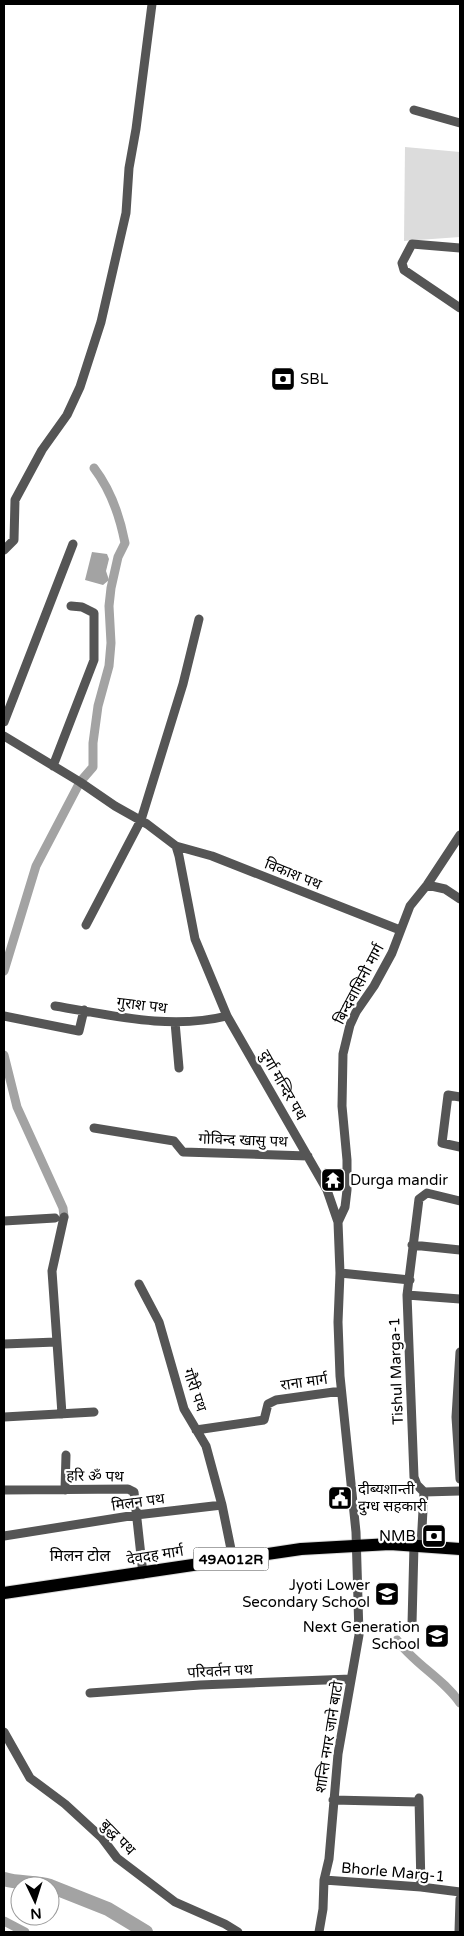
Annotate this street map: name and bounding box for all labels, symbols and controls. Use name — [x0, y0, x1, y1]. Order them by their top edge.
bank icon: SBL — [270, 366, 296, 392]
place label: SBL — [300, 370, 329, 388]
street label: विकाश पथ — [262, 854, 324, 894]
street label: बिन्दवासिनी मार्ग — [330, 940, 388, 1027]
street label: गुराश पथ — [116, 993, 169, 1018]
street label: दुर्गा मन्दिर पथ — [255, 1047, 310, 1124]
street label: गोविन्द खासु पथ — [198, 1129, 288, 1152]
temple icon: Durga mandir — [320, 1167, 346, 1193]
place label: Durga mandir — [350, 1171, 448, 1189]
street label: Tishul Marga-1 — [385, 1317, 407, 1425]
street label: गौरी पथ — [179, 1366, 211, 1414]
street label: राना मार्ग — [279, 1370, 330, 1394]
street label: हरि ॐ पथ — [66, 1466, 124, 1486]
place label: दीब्यशान्ती दुग्ध सहकारी — [358, 1480, 428, 1516]
public building icon: दीब्यशान्ती दुग्ध सहकारी — [327, 1485, 353, 1511]
street label: मिलन पथ — [110, 1489, 166, 1515]
bank icon: NMB — [421, 1523, 447, 1549]
place label: NMB — [379, 1527, 416, 1545]
street label: देवदह मार्ग — [125, 1541, 186, 1568]
district label: मिलन टोल — [50, 1546, 111, 1566]
road number: 49A012R — [194, 1548, 268, 1570]
place label: Jyoti Lower Secondary School — [242, 1576, 370, 1611]
school or university icon: Jyoti Lower Secondary School — [374, 1581, 400, 1607]
place label: Next Generation School — [303, 1618, 420, 1653]
school or university icon: Next Generation School — [424, 1623, 450, 1649]
street label: परिवर्तन पथ — [187, 1660, 254, 1682]
street label: शान्ति नगर जाने बाटो — [311, 1679, 347, 1794]
street label: बुद्ध पथ — [96, 1815, 140, 1860]
street label: Bhorle Marg-1 — [340, 1859, 446, 1885]
north arrow — [10, 1876, 60, 1926]
text: N — [30, 1905, 42, 1922]

